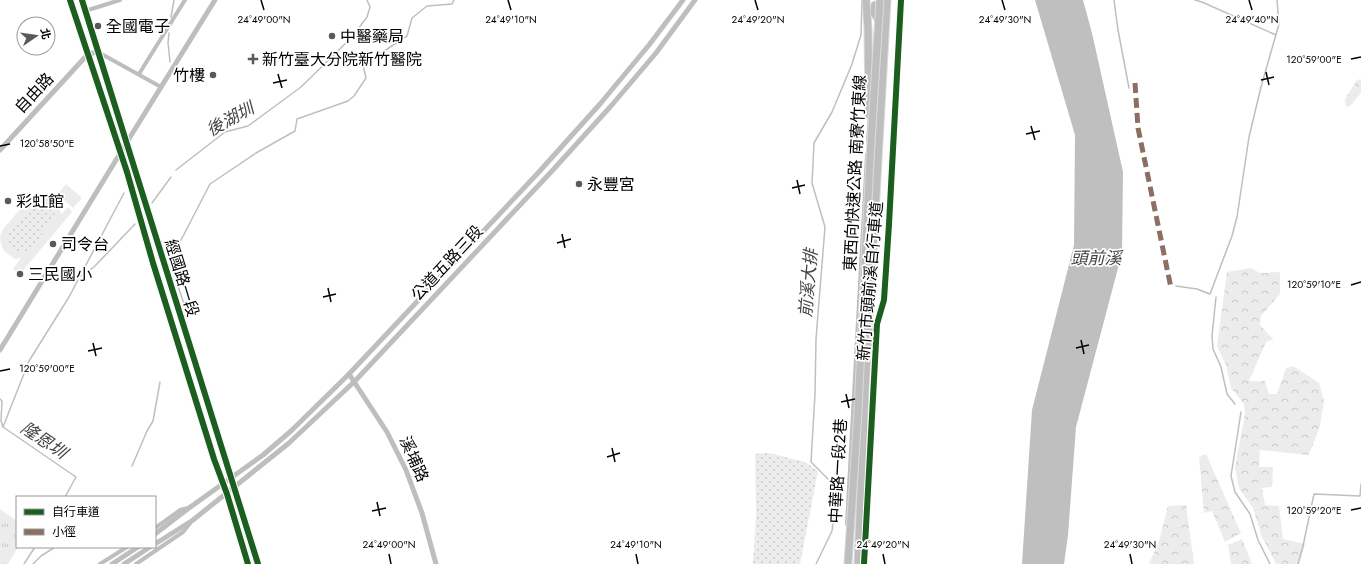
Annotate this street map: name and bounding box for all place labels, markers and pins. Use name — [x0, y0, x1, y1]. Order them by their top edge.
place label: 全國電子 — [106, 15, 170, 38]
marker: 全國電子 — [93, 21, 103, 31]
place label: 中醫藥局 — [340, 25, 404, 48]
marker: 中醫藥局 — [327, 31, 337, 41]
place label: 新竹臺大分院新竹醫院 — [262, 48, 422, 71]
marker: 新竹臺大分院新竹醫院 — [247, 53, 259, 65]
place label: 竹樓 — [173, 64, 205, 87]
marker: 竹樓 — [208, 70, 218, 80]
place label: 永豐宮 — [587, 173, 635, 196]
marker: 永豐宮 — [574, 179, 584, 189]
place label: 彩虹館 — [16, 190, 64, 213]
marker: 彩虹館 — [3, 196, 13, 206]
place label: 司令台 — [61, 233, 109, 256]
marker: 司令台 — [48, 239, 58, 249]
place label: 三民國小 — [28, 263, 92, 286]
marker: 三民國小 — [15, 269, 25, 279]

